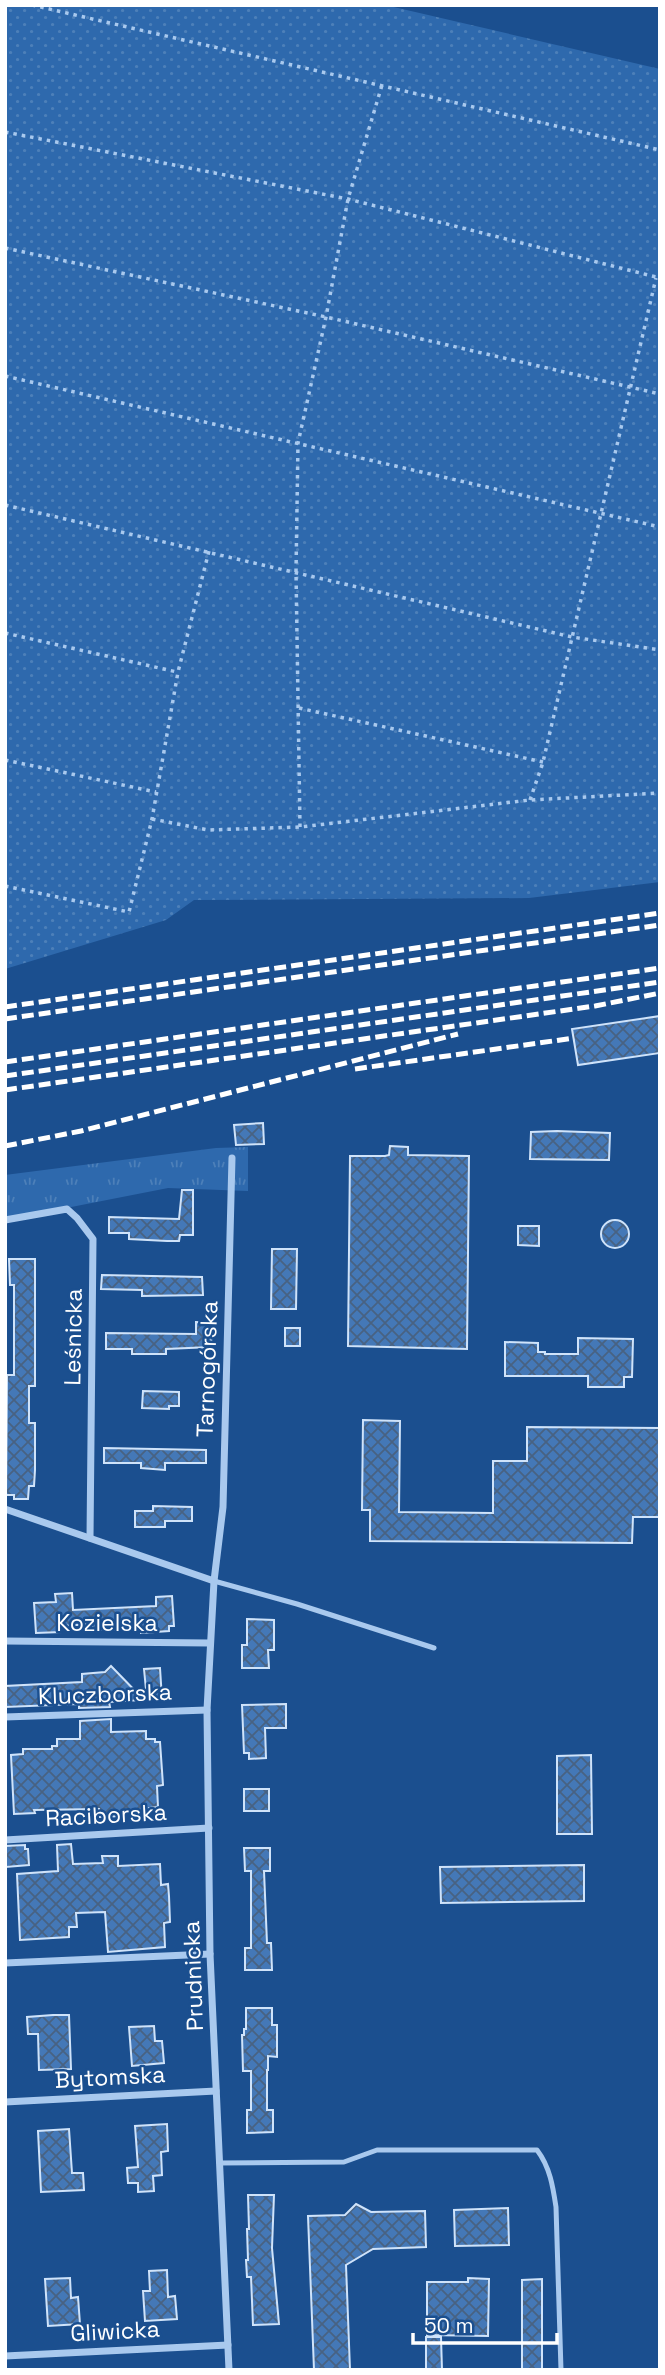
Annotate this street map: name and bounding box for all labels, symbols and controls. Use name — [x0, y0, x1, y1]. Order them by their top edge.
street label: Leśnicka — [57, 1288, 89, 1386]
street label: Tarnogórska — [190, 1300, 224, 1438]
street label: Kozielska — [56, 1608, 158, 1638]
street label: Kluczborska — [38, 1677, 172, 1711]
street label: Raciborska — [44, 1797, 168, 1833]
street label: Prudnicka — [176, 1920, 210, 2032]
street label: Bytomska — [54, 2059, 166, 2095]
scale bar — [413, 2302, 556, 2346]
text: 50 m — [424, 2312, 474, 2339]
street label: Gliwicka — [69, 2314, 161, 2348]

